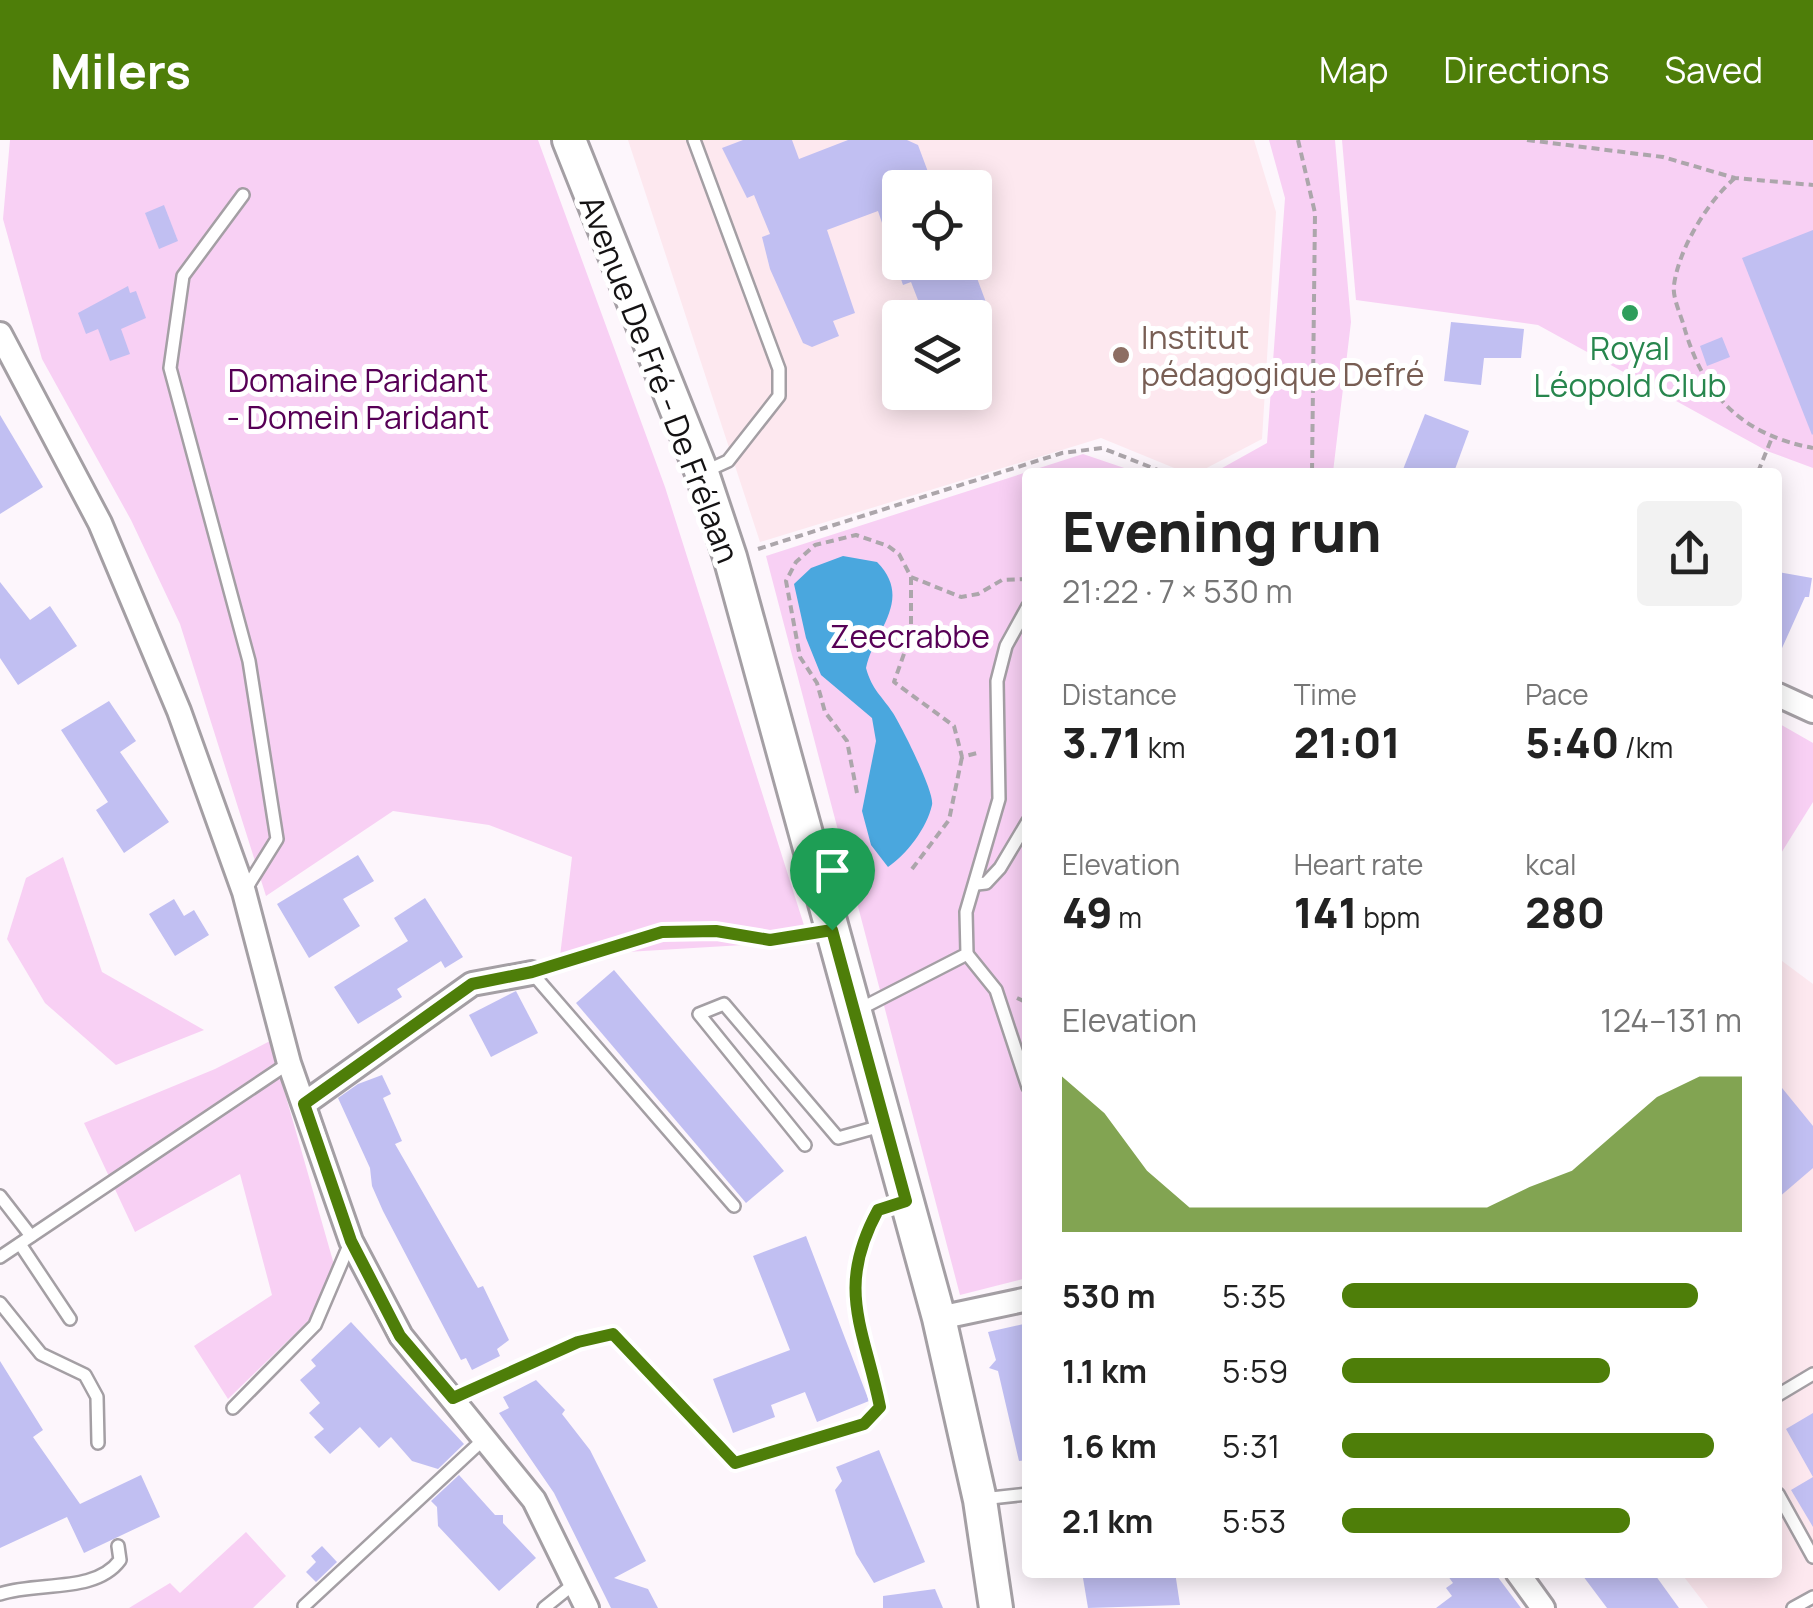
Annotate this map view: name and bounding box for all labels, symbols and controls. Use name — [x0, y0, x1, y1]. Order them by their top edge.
text: Milers — [50, 38, 191, 103]
text: Map — [1319, 46, 1389, 94]
text: Directions — [1444, 46, 1609, 94]
text: Saved — [1664, 46, 1763, 94]
map controls — [882, 170, 992, 410]
button: locate — [882, 170, 992, 280]
street label: Avenue De Fré - De Frélaan — [570, 189, 750, 569]
button: layers — [882, 300, 992, 410]
marker: Royal Léopold Club — [1619, 302, 1641, 324]
place label: Institut pédagogique Defré — [1141, 315, 1425, 396]
place label: Royal Léopold Club — [1534, 326, 1727, 407]
marker: Institut pédagogique Defré — [1110, 344, 1132, 366]
park label: Domaine Paridant - Domein Paridant — [227, 358, 489, 439]
text: Evening run — [1062, 493, 1381, 569]
button: share — [1637, 501, 1742, 606]
text: 21:22 · 7 × 530 m — [1062, 569, 1293, 613]
park label: Zeecrabbe — [830, 614, 990, 658]
text: Distance — [1062, 675, 1177, 713]
text: Time — [1294, 675, 1357, 713]
text: Pace — [1525, 675, 1589, 713]
text: 3.71 — [1062, 713, 1142, 771]
text: 21:01 — [1294, 713, 1400, 771]
text: 5:40 — [1525, 713, 1619, 771]
text: km — [1142, 728, 1185, 766]
text: /km — [1619, 728, 1673, 766]
pin — [790, 828, 875, 931]
icon: arrive — [805, 843, 860, 898]
text: Elevation — [1062, 845, 1180, 883]
text: Heart rate — [1294, 845, 1423, 883]
text: kcal — [1525, 845, 1576, 883]
text: 49 — [1062, 883, 1113, 941]
text: 141 — [1294, 883, 1358, 941]
text: 280 — [1525, 883, 1605, 941]
text: m — [1113, 898, 1142, 936]
text: bpm — [1358, 898, 1420, 936]
text: Elevation — [1062, 998, 1197, 1042]
text: 124–131 m — [1600, 998, 1742, 1042]
text: 530 m — [1062, 1274, 1156, 1318]
text: 5:35 — [1222, 1274, 1286, 1318]
text: 1.1 km — [1062, 1349, 1147, 1393]
text: 5:59 — [1222, 1349, 1288, 1393]
text: 1.6 km — [1062, 1424, 1157, 1468]
text: 5:31 — [1222, 1424, 1280, 1468]
text: 2.1 km — [1062, 1499, 1153, 1543]
text: 5:53 — [1222, 1499, 1286, 1543]

